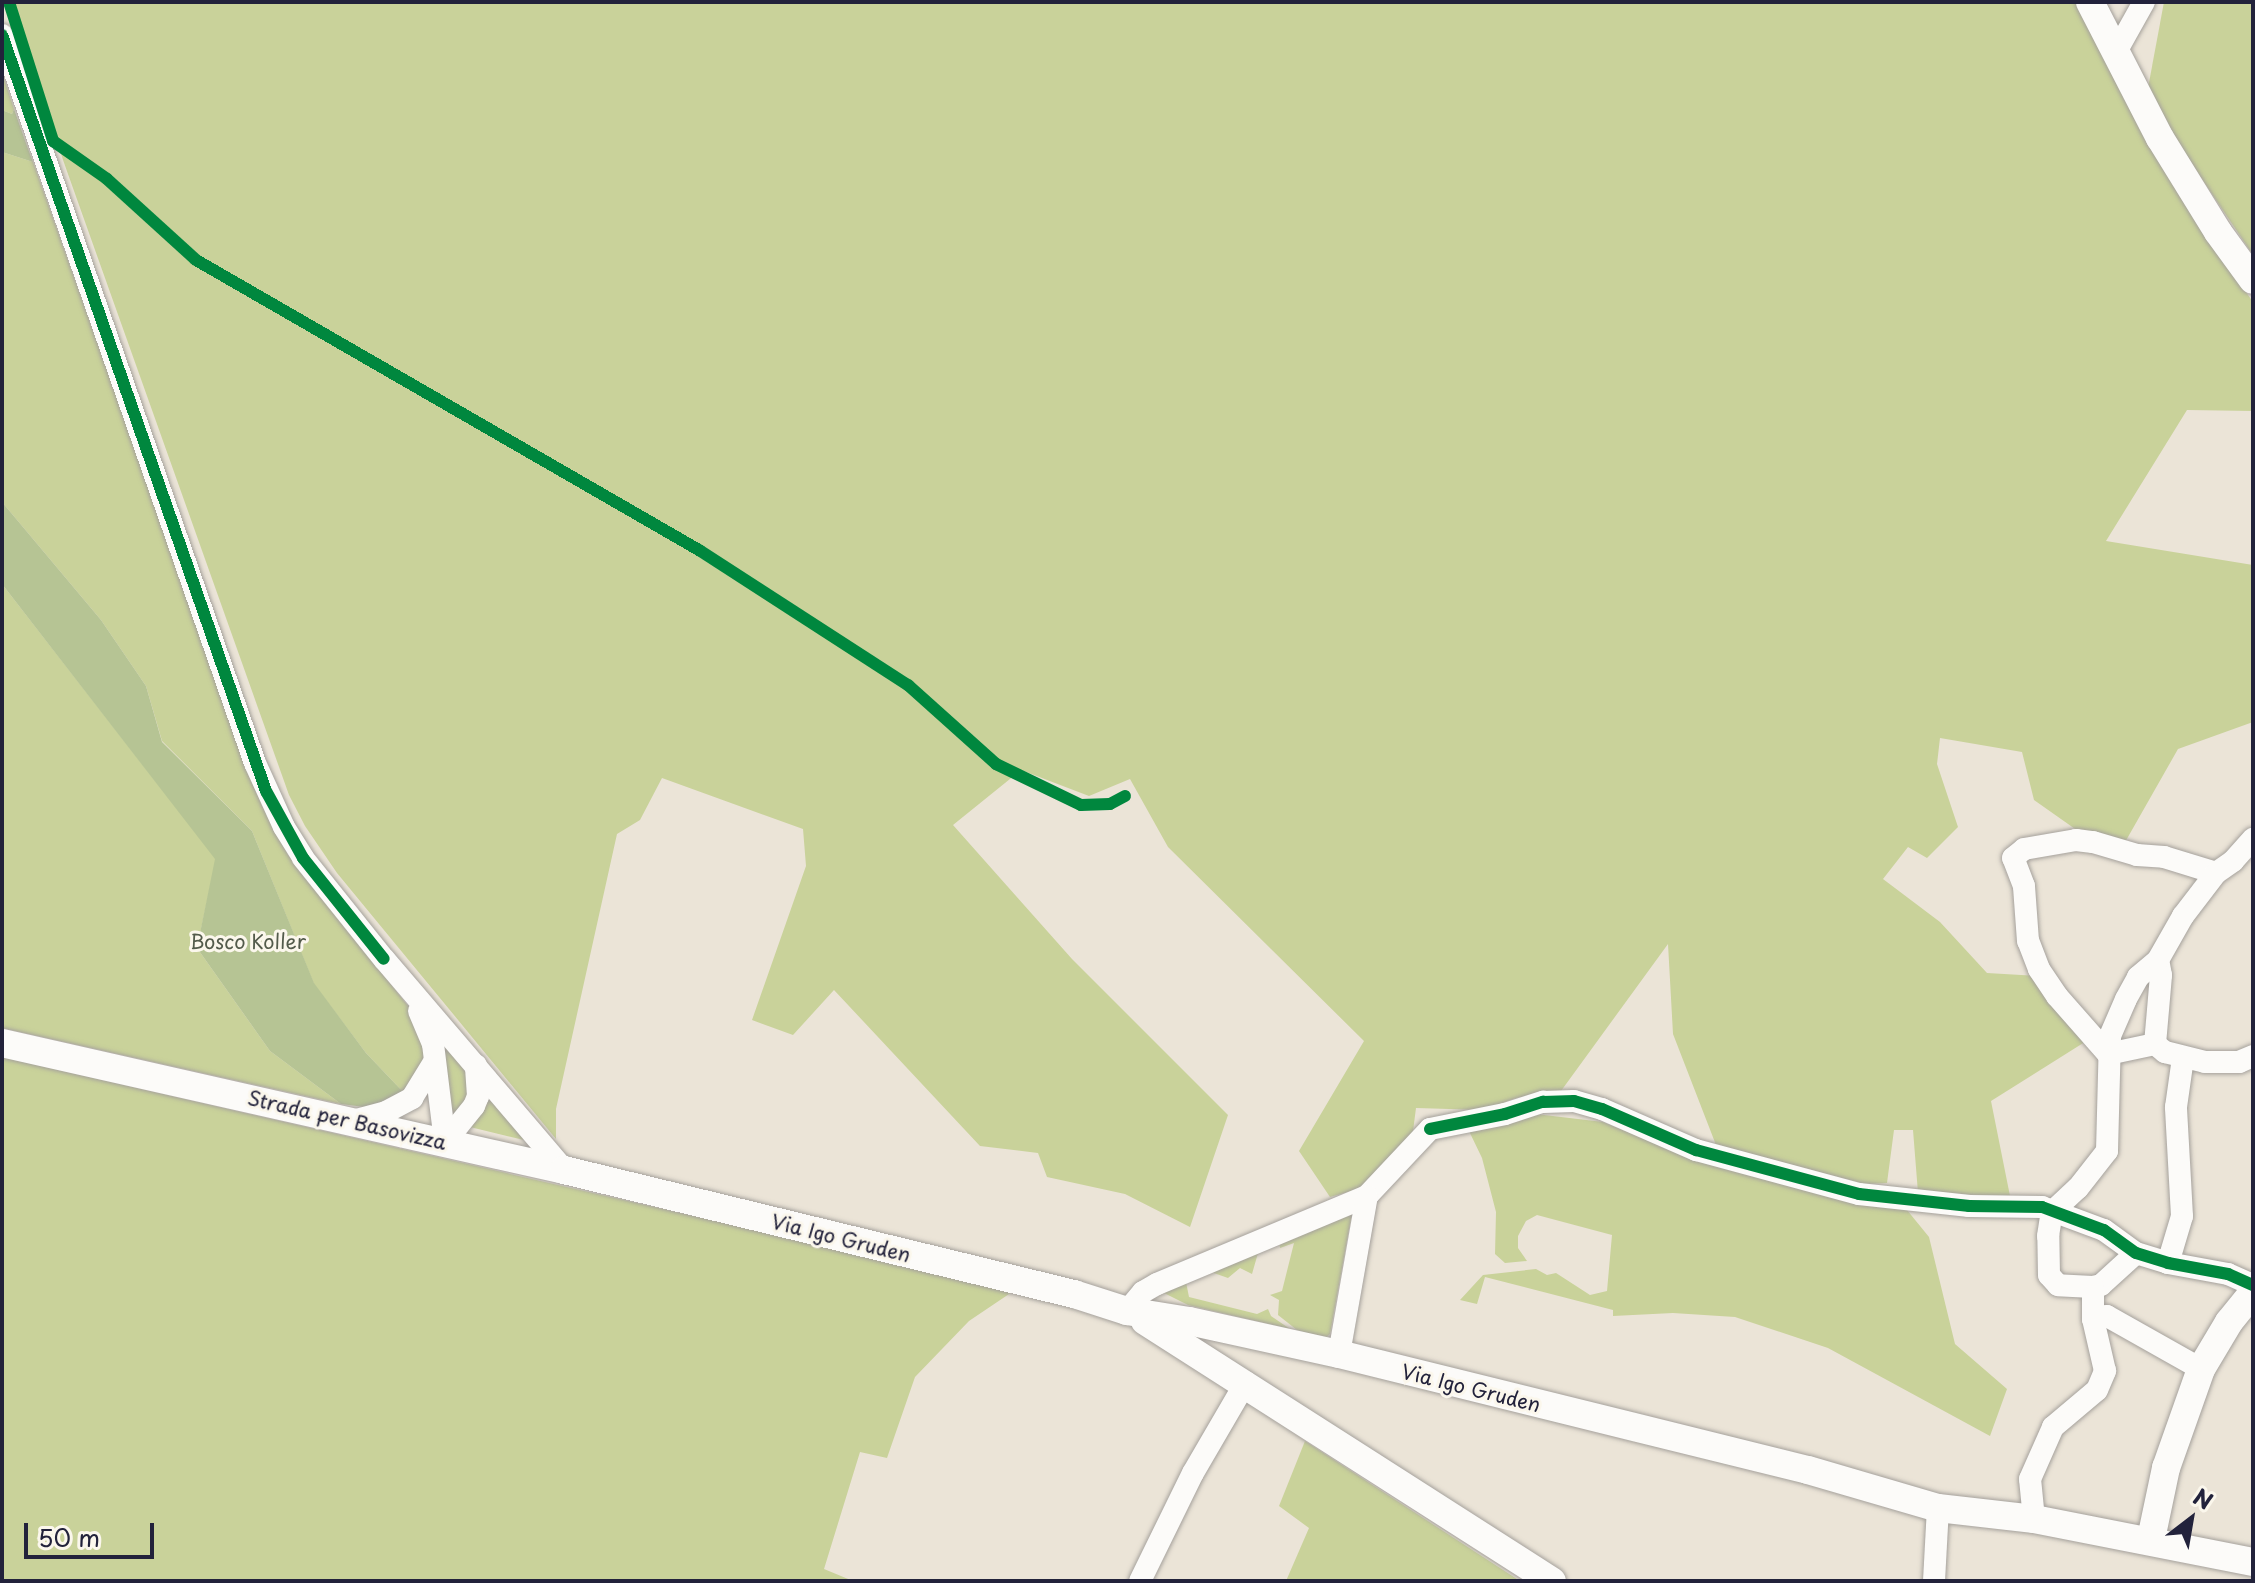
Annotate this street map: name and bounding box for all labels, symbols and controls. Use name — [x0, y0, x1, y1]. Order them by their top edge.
park label: Bosco Koller — [189, 929, 307, 953]
street label: Strada per Basovizza — [245, 1085, 449, 1155]
street label: Via Igo Gruden — [768, 1209, 914, 1267]
street label: Via Igo Gruden — [1398, 1359, 1544, 1417]
north arrow — [2151, 1479, 2231, 1559]
text: N — [2188, 1479, 2220, 1517]
scale bar — [28, 1507, 158, 1557]
text: 50 m — [38, 1519, 100, 1555]

